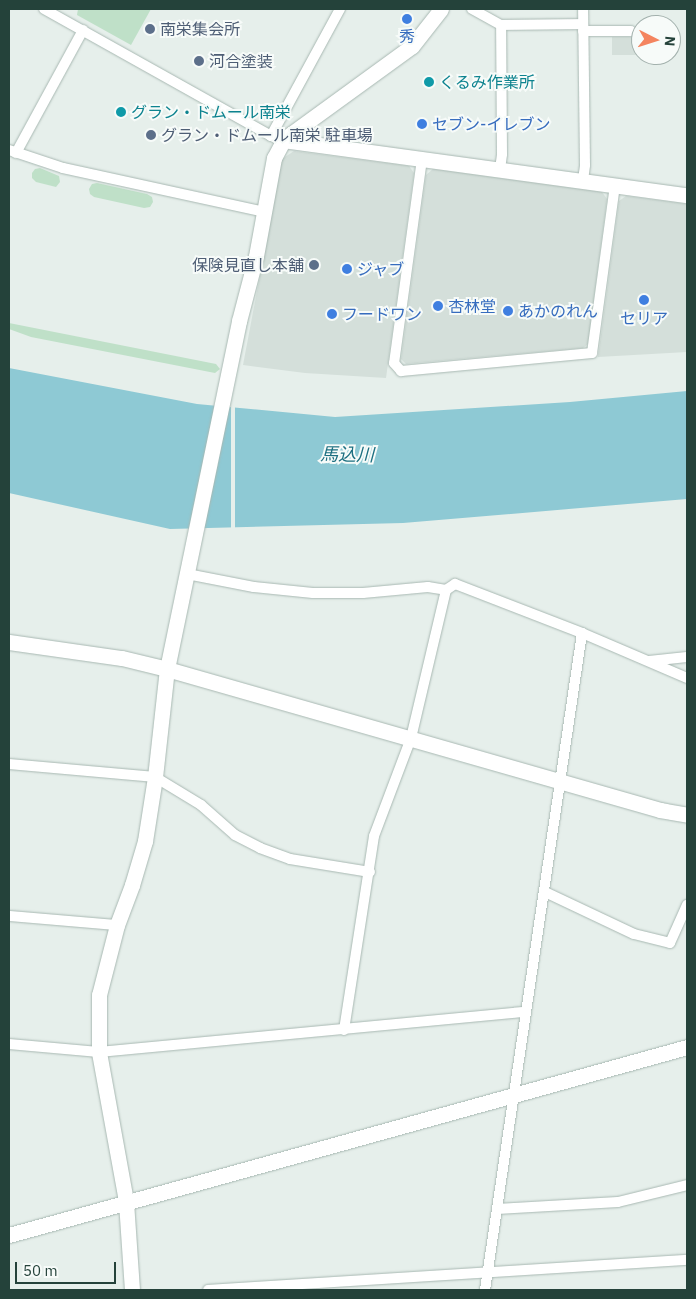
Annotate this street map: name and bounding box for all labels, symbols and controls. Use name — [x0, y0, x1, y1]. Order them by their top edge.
marker: 秀 — [401, 13, 413, 25]
north arrow — [631, 15, 681, 65]
place label: 南栄集会所 — [160, 19, 240, 39]
marker: 南栄集会所 — [144, 23, 156, 35]
place label: 秀 — [399, 26, 415, 46]
text: N — [661, 35, 679, 47]
place label: 河合塗装 — [209, 51, 273, 71]
marker: 河合塗装 — [193, 55, 205, 67]
place label: くるみ作業所 — [439, 72, 535, 92]
marker: くるみ作業所 — [423, 76, 435, 88]
place label: グラン・ドムール南栄 — [131, 102, 291, 122]
marker: グラン・ドムール南栄 — [115, 106, 127, 118]
place label: セブン-イレブン — [432, 114, 550, 134]
marker: セブン-イレブン — [416, 118, 428, 130]
place label: グラン・ドムール南栄 駐車場 — [161, 125, 373, 145]
marker: グラン・ドムール南栄 駐車場 — [145, 129, 157, 141]
place label: 保険見直し本舗 — [192, 255, 304, 275]
marker: 保険見直し本舗 — [308, 259, 320, 271]
place label: ジャブ — [357, 259, 405, 279]
marker: ジャブ — [341, 263, 353, 275]
marker: セリア — [638, 294, 650, 306]
place label: 杏林堂 — [448, 296, 496, 316]
marker: 杏林堂 — [432, 300, 444, 312]
place label: あかのれん — [518, 301, 598, 321]
place label: フードワン — [342, 304, 422, 324]
marker: あかのれん — [502, 305, 514, 317]
marker: フードワン — [326, 308, 338, 320]
place label: セリア — [620, 308, 668, 328]
water label: 馬込川 — [320, 444, 374, 466]
scale bar — [18, 1252, 119, 1284]
text: 50 m — [23, 1261, 58, 1280]

